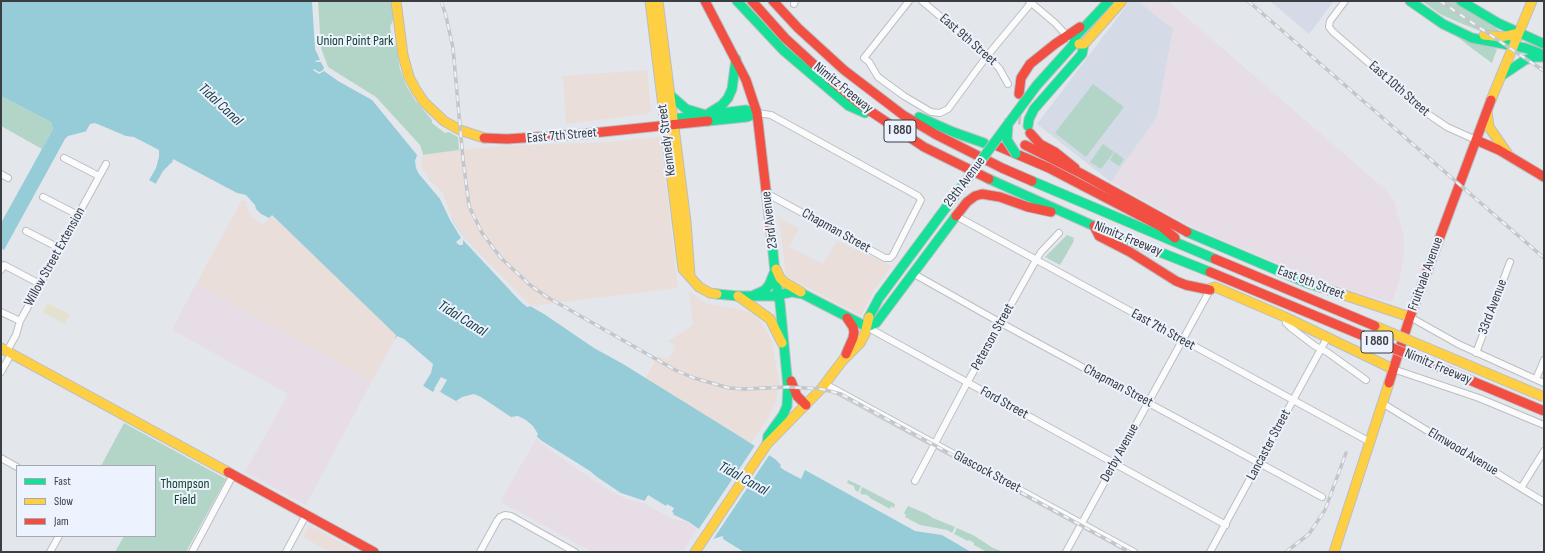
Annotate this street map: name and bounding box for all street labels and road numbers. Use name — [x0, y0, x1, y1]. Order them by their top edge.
street label: East 9th Street — [936, 10, 1000, 70]
street label: East 10th Street — [1365, 58, 1433, 120]
street label: Nimitz Freeway — [810, 59, 876, 117]
street label: Kennedy Street — [654, 103, 680, 177]
road number: I 880 — [884, 120, 916, 142]
street label: East 7th Street — [526, 125, 598, 147]
street label: 29th Avenue — [941, 153, 989, 211]
street label: 23rd Avenue — [758, 190, 782, 250]
street label: Willow Street Extension — [21, 205, 89, 309]
street label: Chapman Street — [799, 205, 873, 257]
street label: Nimitz Freeway — [1092, 218, 1164, 260]
street label: Fruitvale Avenue — [1405, 235, 1447, 313]
street label: East 9th Street — [1275, 262, 1347, 304]
street label: 33rd Avenue — [1475, 277, 1511, 337]
street label: Peterson Street — [968, 301, 1018, 373]
street label: East 7th Street — [1128, 306, 1198, 354]
road number: I 880 — [1361, 331, 1393, 353]
street label: Nimitz Freeway — [1402, 345, 1474, 389]
street label: Chapman Street — [1080, 361, 1156, 411]
street label: Ford Street — [977, 383, 1031, 423]
street label: Lancaster Street — [1243, 407, 1295, 483]
street label: Derby Avenue — [1097, 421, 1143, 485]
street label: Elmwood Avenue — [1425, 424, 1501, 480]
street label: Glascock Street — [950, 447, 1024, 497]

